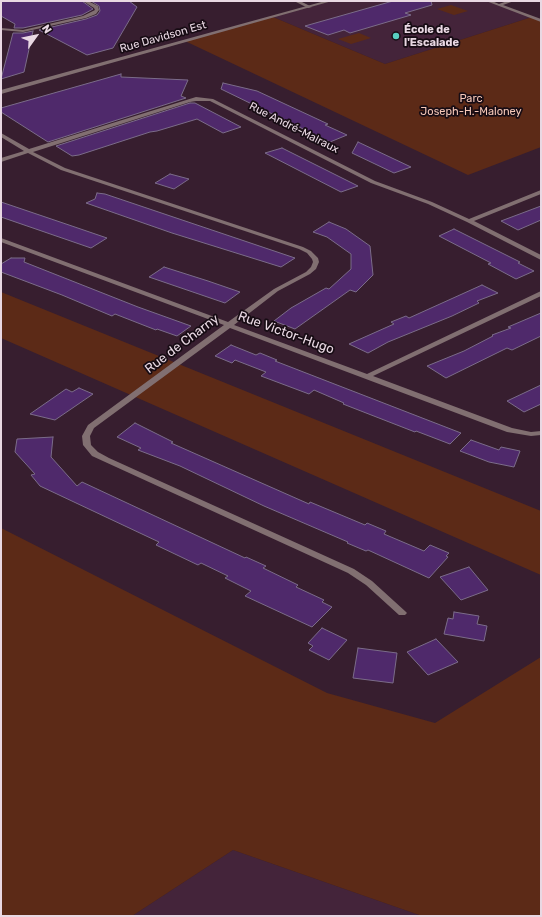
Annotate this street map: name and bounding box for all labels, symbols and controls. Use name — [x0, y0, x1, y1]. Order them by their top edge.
north arrow — [16, 16, 56, 56]
street label: Rue Davidson Est — [118, 18, 208, 56]
text: N — [39, 22, 54, 36]
place label: École de l'Escalade — [404, 23, 459, 49]
marker: École de l'Escalade — [391, 31, 401, 41]
park label: Parc Joseph-H.-Maloney — [420, 92, 522, 118]
street label: Rue André-Malraux — [247, 100, 341, 156]
street label: Rue Victor-Hugo — [236, 308, 336, 358]
street label: Rue de Charny — [142, 311, 222, 377]

